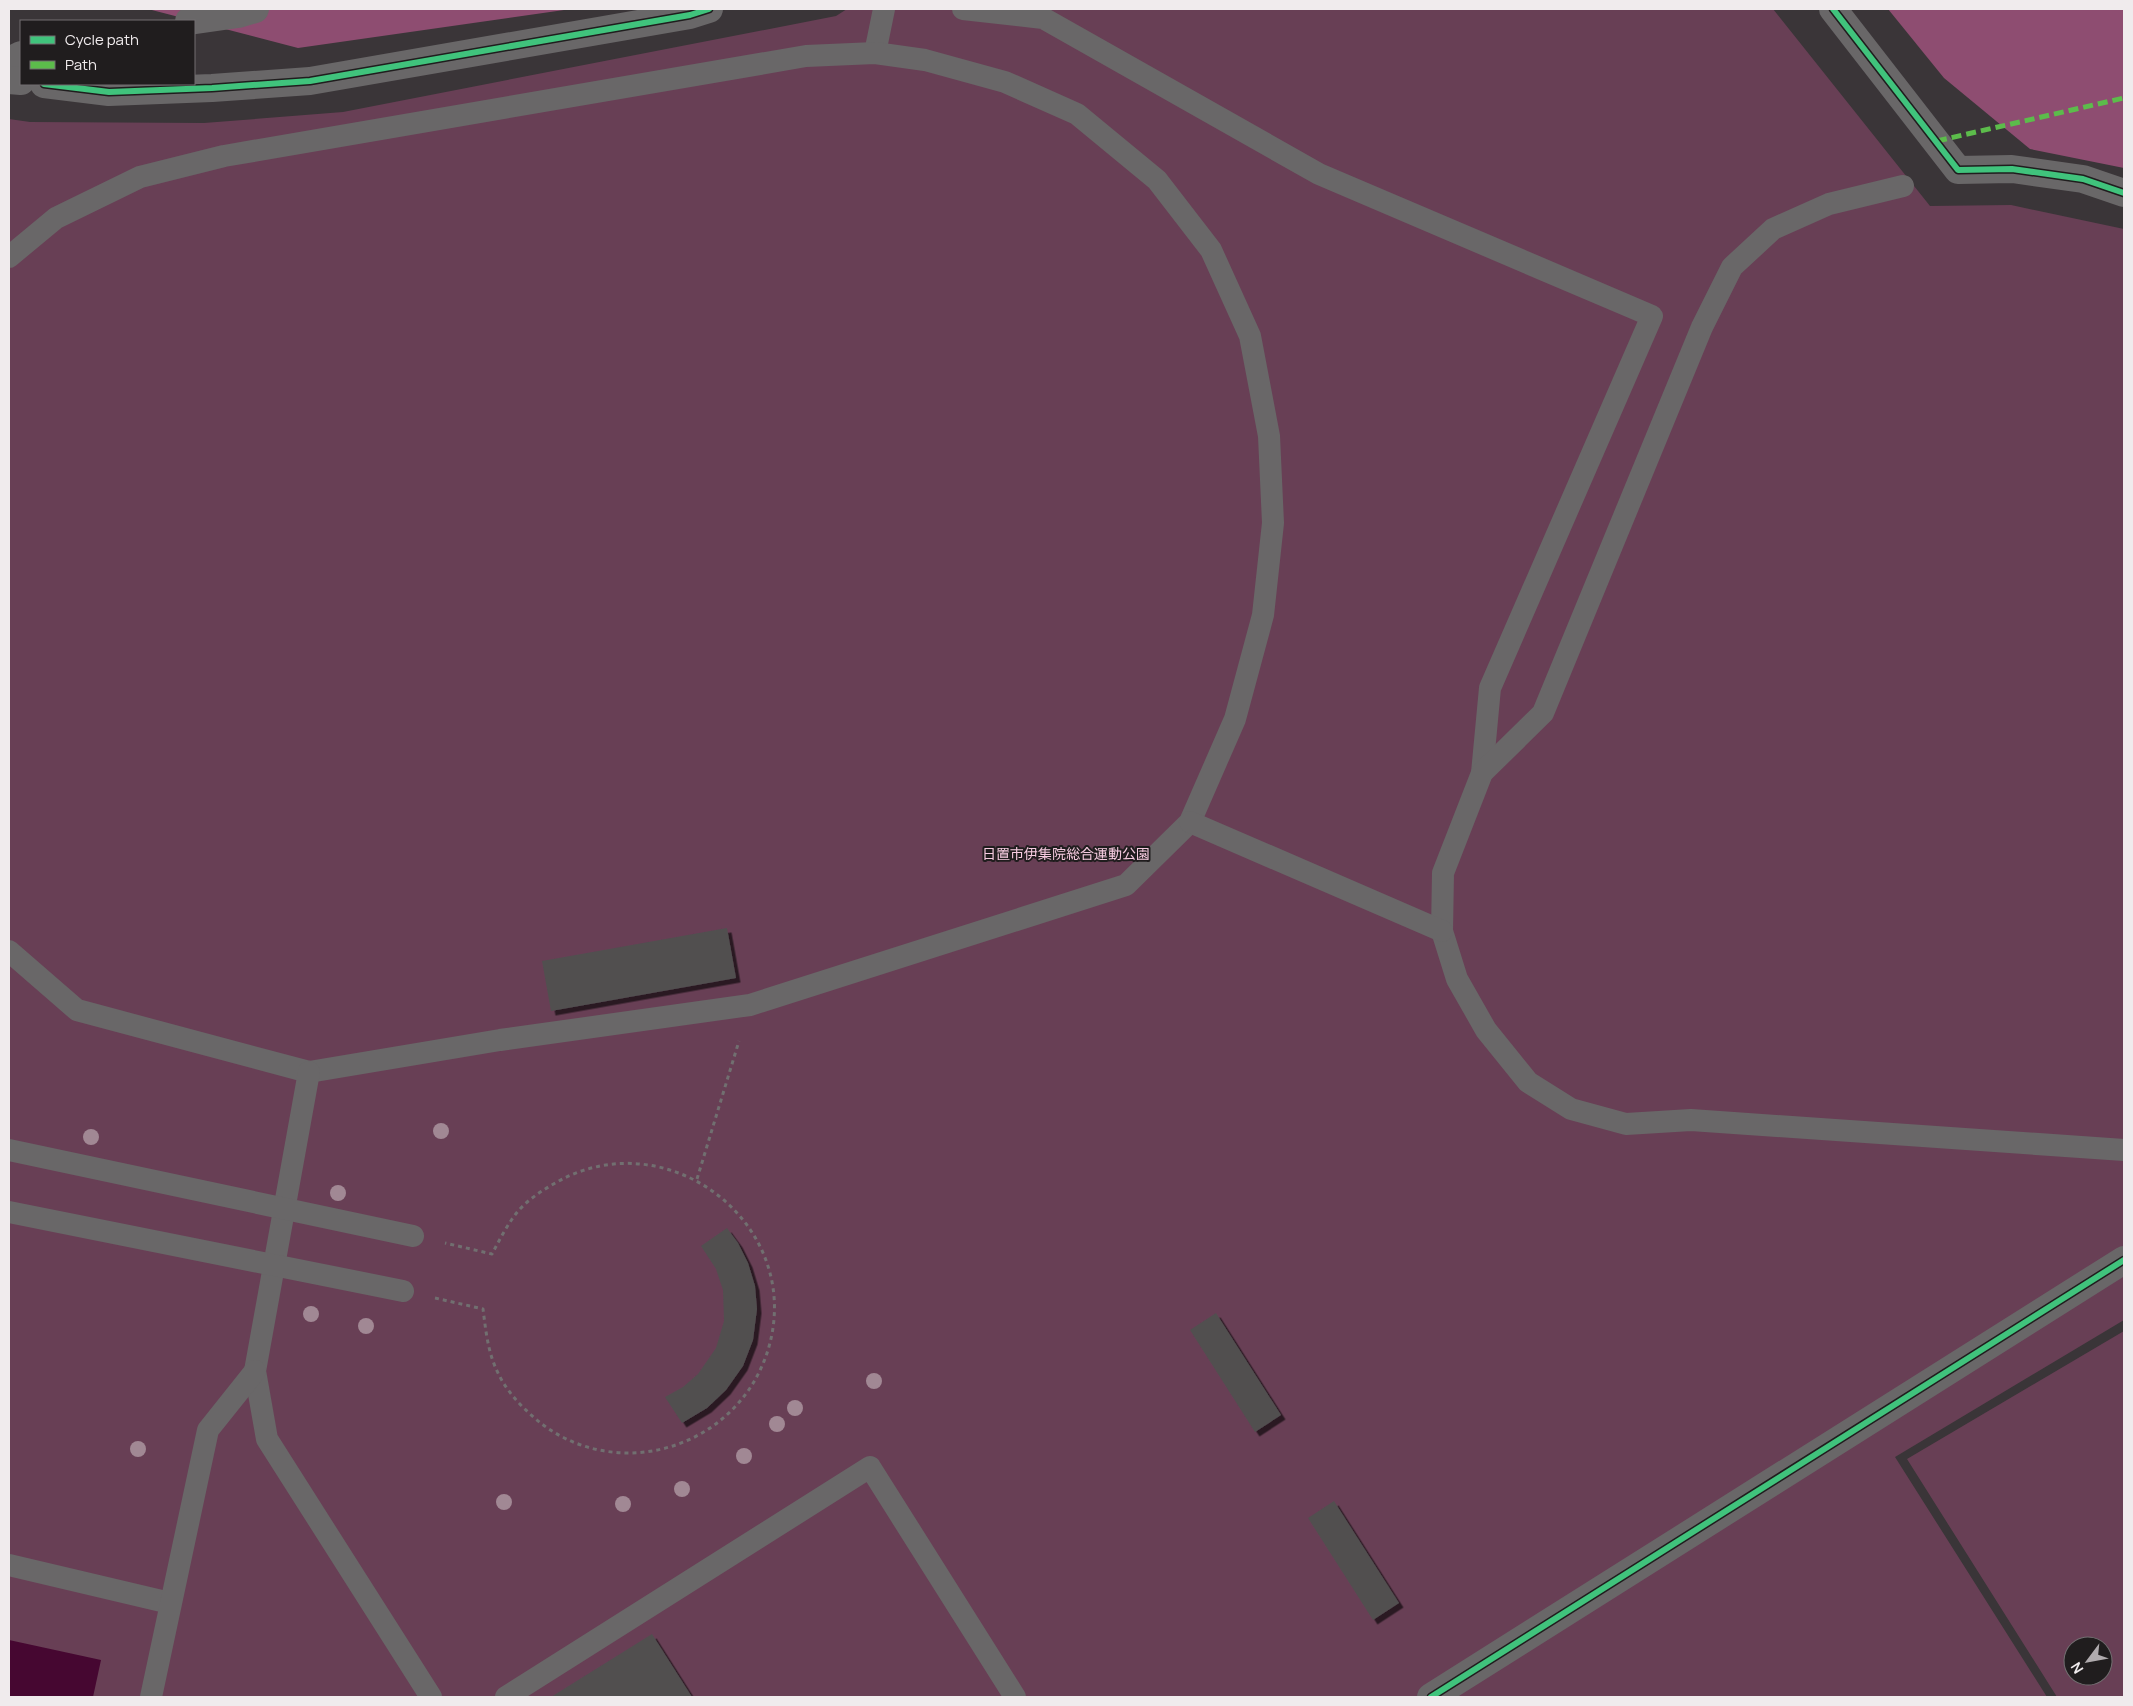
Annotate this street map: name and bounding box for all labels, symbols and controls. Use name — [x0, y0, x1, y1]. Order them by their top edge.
legend — [20, 20, 195, 85]
text: Cycle path — [65, 29, 139, 50]
text: Path — [65, 54, 97, 75]
park label: 日置市伊集院総合運動公園 — [982, 844, 1150, 863]
north arrow — [2063, 1636, 2113, 1686]
text: N — [2066, 1659, 2087, 1677]

